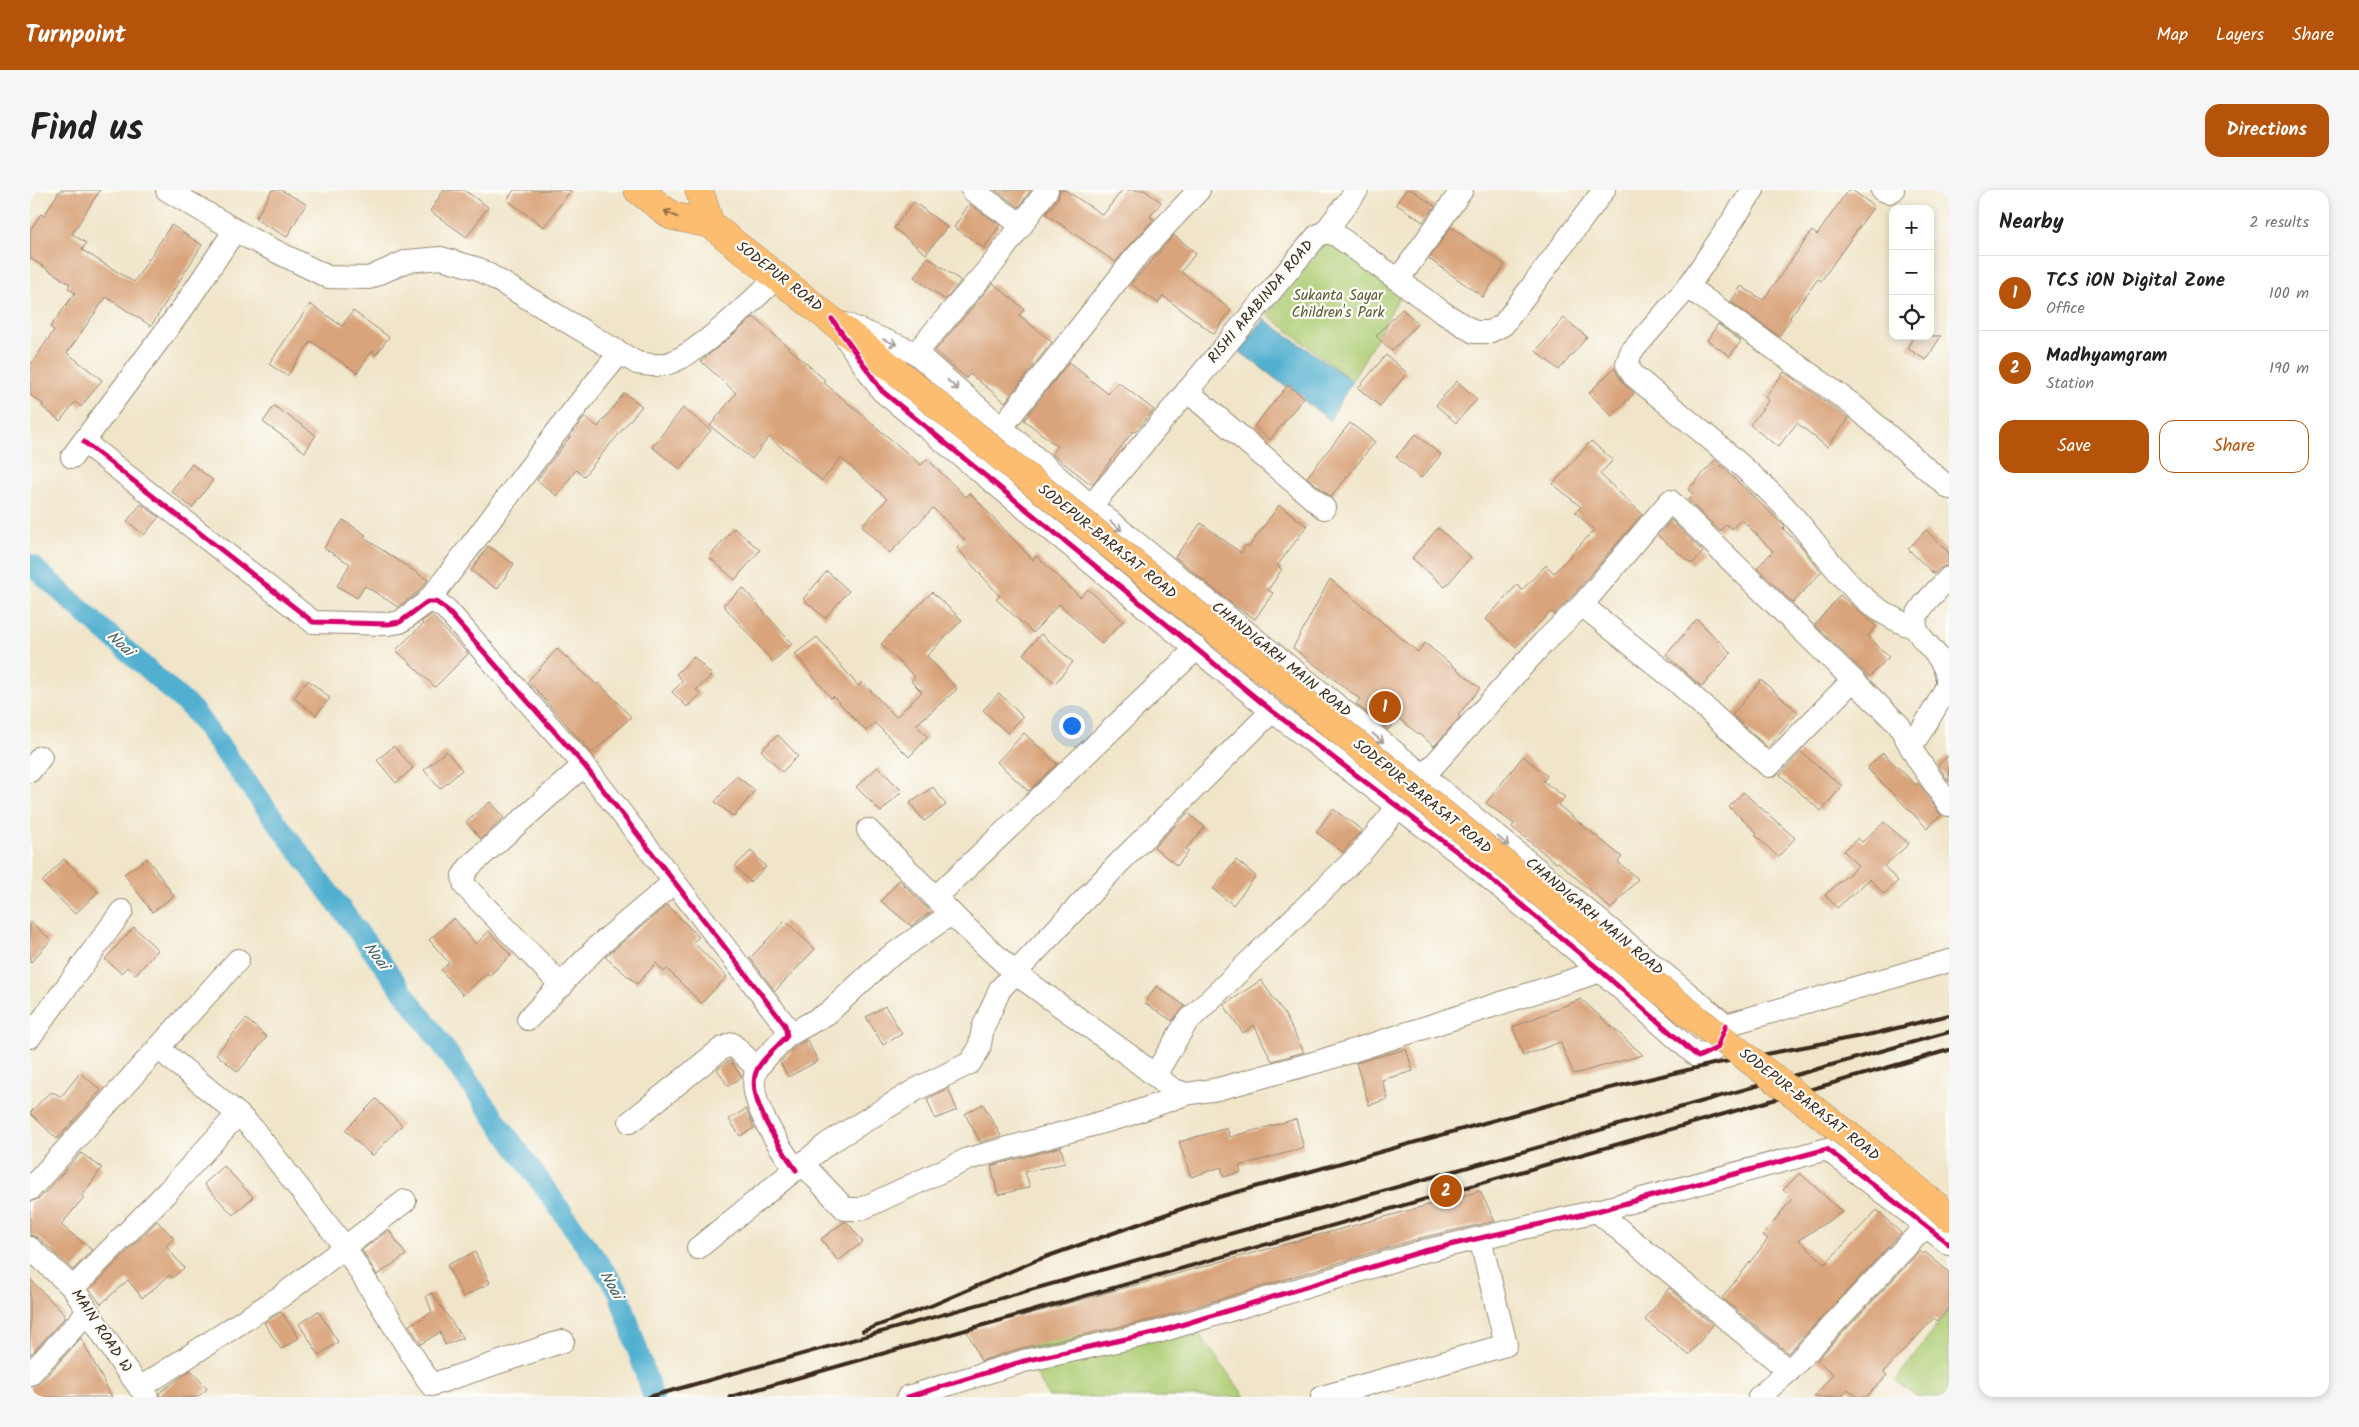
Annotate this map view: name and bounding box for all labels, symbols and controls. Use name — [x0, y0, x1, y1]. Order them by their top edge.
text: Turnpoint — [25, 16, 126, 55]
text: Map — [2157, 21, 2188, 50]
text: Layers — [2216, 21, 2264, 50]
text: Share — [2292, 21, 2334, 50]
text: Find us — [30, 102, 143, 158]
button: Directions — [2205, 104, 2329, 157]
map controls — [1889, 205, 1934, 340]
button: + — [1889, 205, 1934, 250]
text: Nearby — [1999, 206, 2064, 239]
one-way arrow — [664, 208, 679, 218]
text: 2 results — [2249, 210, 2309, 235]
street label: SODEPUR ROAD — [731, 235, 828, 319]
street label: RISHI ARABINDA ROAD — [1202, 235, 1320, 369]
button: − — [1889, 250, 1934, 295]
text: TCS iON Digital Zone — [2046, 266, 2225, 296]
text: 1 — [2013, 281, 2017, 306]
text: 100 m — [2269, 281, 2309, 306]
park label: Sukanta Sayar Children's Park — [1291, 284, 1386, 325]
button: locate — [1889, 295, 1934, 340]
text: Office — [2046, 296, 2085, 321]
one-way arrow — [882, 338, 897, 348]
text: Madhyamgram — [2046, 341, 2167, 371]
text: 2 — [2010, 356, 2020, 381]
text: 190 m — [2269, 356, 2309, 381]
text: Station — [2046, 371, 2094, 396]
one-way arrow — [946, 379, 959, 391]
button: Save — [1999, 420, 2149, 473]
button: Share — [2159, 420, 2309, 473]
street label: SODEPUR-BARASAT ROAD — [1032, 478, 1182, 606]
one-way arrow — [1109, 520, 1122, 531]
street label: CHANDIGARH MAIN ROAD — [1206, 596, 1357, 724]
water label: Noai — [101, 625, 142, 665]
pin: 1 — [1369, 688, 1401, 726]
your location — [1059, 713, 1085, 739]
street label: SODEPUR-BARASAT ROAD — [1347, 733, 1497, 861]
one-way arrow — [1371, 733, 1384, 744]
one-way arrow — [1497, 836, 1510, 847]
street label: CHANDIGARH MAIN ROAD — [1520, 852, 1669, 982]
water label: Noai — [357, 937, 397, 978]
street label: SODEPUR-BARASAT ROAD — [1734, 1042, 1885, 1168]
pin: 2 — [1430, 1172, 1462, 1210]
water label: Noai — [593, 1266, 631, 1307]
street label: MAIN ROAD W — [64, 1284, 138, 1378]

